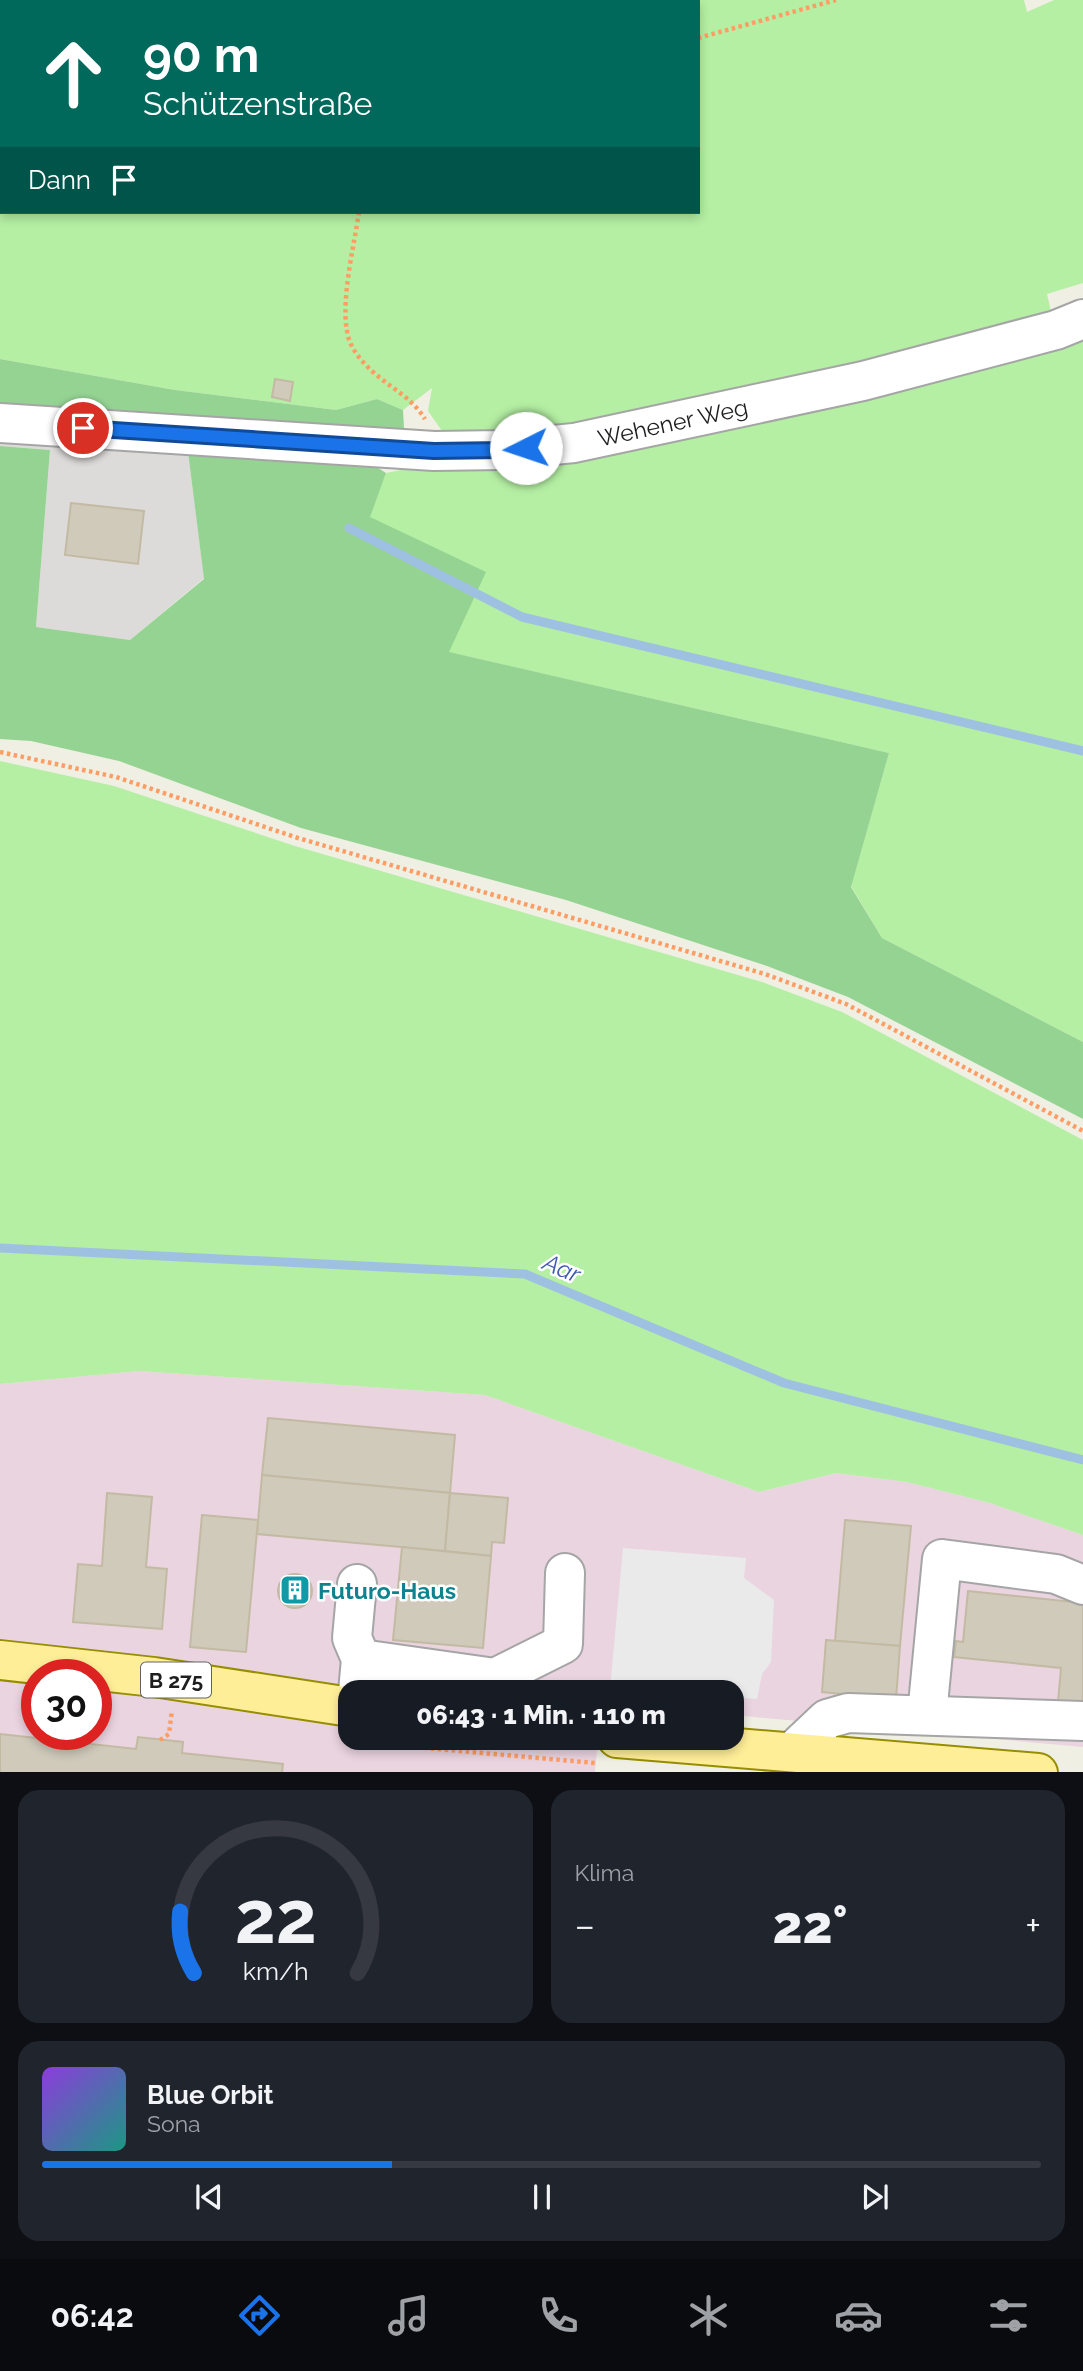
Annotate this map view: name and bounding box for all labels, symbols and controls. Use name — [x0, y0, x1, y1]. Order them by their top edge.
text: 90 m — [143, 26, 259, 83]
icon: ahead — [28, 28, 119, 119]
text: Schützenstraße — [143, 85, 372, 122]
icon: arrive — [105, 161, 143, 199]
text: Dann — [28, 165, 91, 195]
street label: Wehener Weg — [595, 393, 750, 451]
pin — [53, 398, 113, 458]
icon: arrive — [64, 409, 102, 447]
position arrow — [489, 411, 563, 485]
water label: Aar — [537, 1246, 586, 1289]
building icon: Futuro-Haus — [278, 1573, 312, 1607]
place label: Futuro-Haus — [318, 1577, 456, 1604]
speed limit sign: 30 — [21, 1659, 112, 1750]
road number: B 275 — [141, 1662, 211, 1698]
text: 06:43 · 1 Min. · 110 m — [416, 1700, 666, 1730]
text: Klima — [575, 1859, 634, 1886]
text: 22 — [234, 1875, 316, 1960]
text: 22° — [772, 1894, 848, 1955]
text: − — [575, 1903, 595, 1948]
text: + — [1025, 1903, 1041, 1948]
text: km/h — [242, 1955, 308, 1985]
text: Blue Orbit — [147, 2080, 274, 2110]
text: Sona — [147, 2110, 201, 2137]
icon: previous — [190, 2178, 228, 2216]
icon: pause — [523, 2178, 561, 2216]
icon: next — [856, 2178, 894, 2216]
icon: directions — [235, 2291, 284, 2340]
icon: music — [384, 2291, 433, 2340]
icon: phone — [534, 2291, 583, 2340]
icon: climate — [684, 2291, 733, 2340]
icon: car — [834, 2291, 883, 2340]
icon: filters — [984, 2291, 1033, 2340]
text: 06:42 — [50, 2297, 134, 2334]

